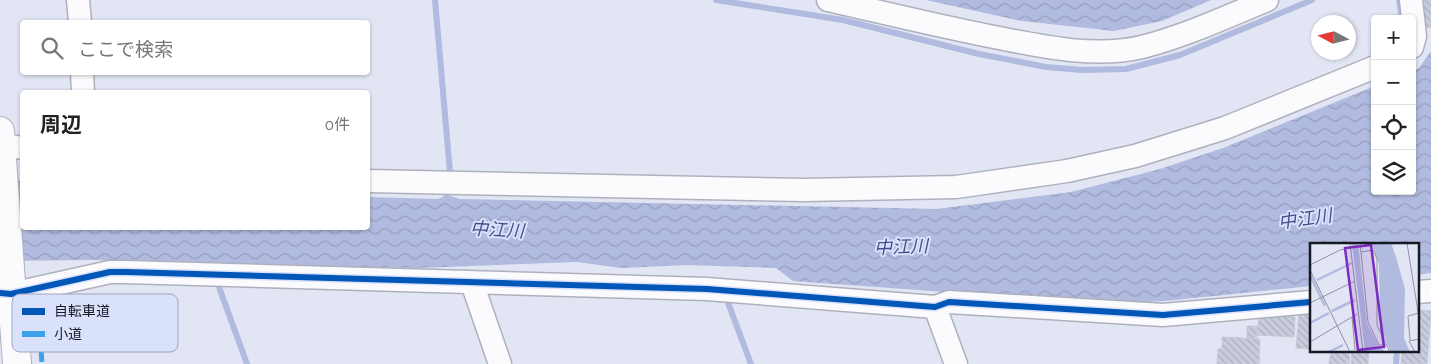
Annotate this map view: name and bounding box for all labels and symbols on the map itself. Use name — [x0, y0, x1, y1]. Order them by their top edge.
north arrow — [1311, 15, 1356, 60]
water label: 中江川 — [1277, 204, 1335, 234]
water label: 中江川 — [469, 218, 527, 243]
water label: 中江川 — [874, 235, 930, 259]
inset map — [1310, 243, 1418, 352]
legend — [12, 294, 178, 352]
text: 自転車道 — [54, 303, 110, 320]
text: 小道 — [54, 326, 82, 343]

